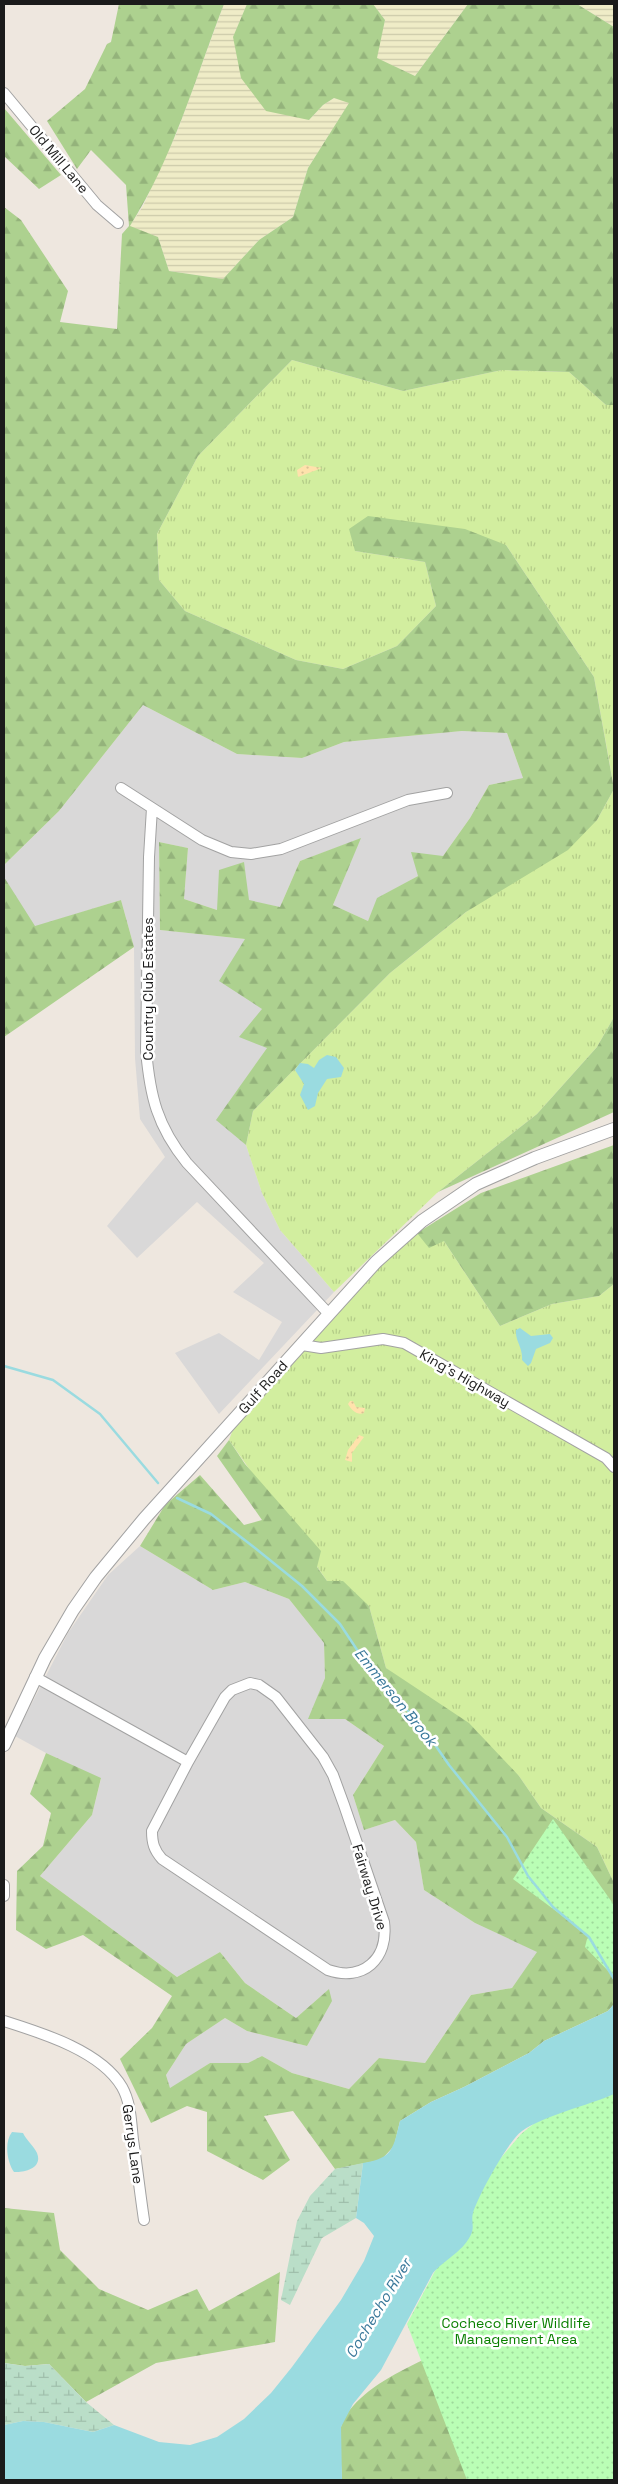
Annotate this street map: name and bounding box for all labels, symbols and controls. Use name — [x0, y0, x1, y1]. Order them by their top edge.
street label: Old Mill Lane — [25, 121, 93, 197]
street label: Country Club Estates — [139, 917, 157, 1061]
street label: King's Highway — [416, 1345, 514, 1411]
street label: Gulf Road — [234, 1357, 292, 1417]
water label: Emmerson Brook — [351, 1644, 443, 1751]
street label: Fairway Drive — [348, 1842, 392, 1932]
street label: Gerrys Lane — [119, 2103, 147, 2185]
water label: Cochecho River — [341, 2254, 416, 2361]
park label: Cocheco River Wildlife Management Area — [441, 2314, 591, 2348]

